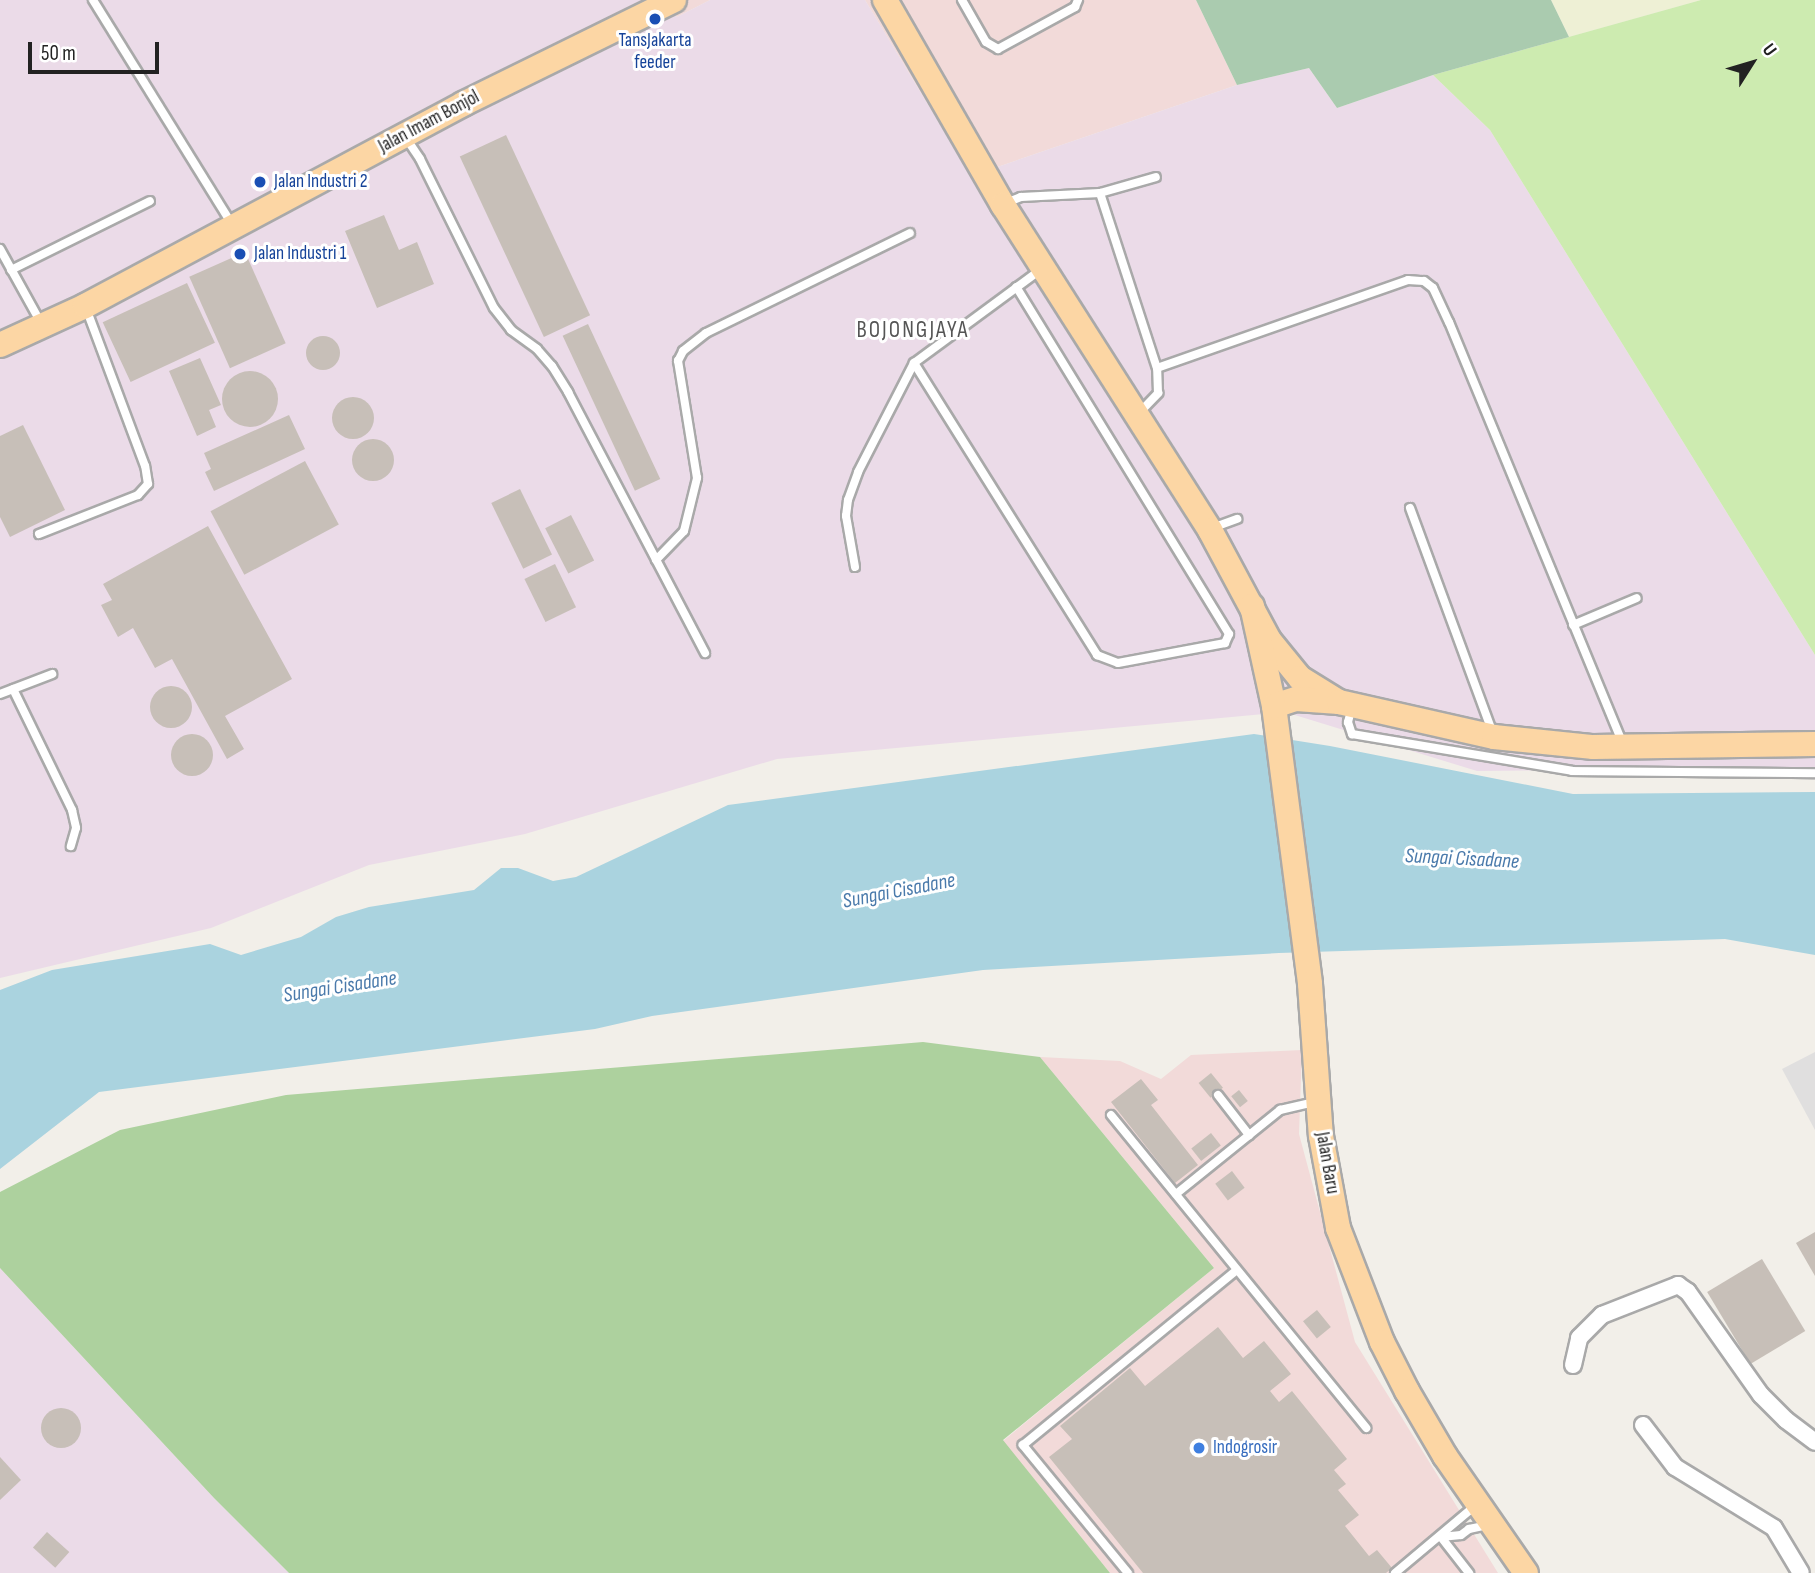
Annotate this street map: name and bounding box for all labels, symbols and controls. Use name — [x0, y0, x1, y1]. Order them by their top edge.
marker: TansJakarta feeder — [647, 11, 663, 27]
scale bar — [32, 28, 163, 72]
north arrow — [1717, 28, 1787, 98]
place label: TansJakarta feeder — [618, 30, 692, 74]
text: U — [1757, 39, 1781, 61]
text: 50 m — [41, 41, 76, 66]
street label: Jalan Imam Bonjol — [375, 86, 483, 158]
place label: Jalan Industri 2 — [274, 171, 367, 193]
marker: Jalan Industri 2 — [252, 174, 268, 190]
place label: Jalan Industri 1 — [254, 243, 346, 265]
marker: Jalan Industri 1 — [232, 246, 248, 262]
district label: BOJONGJAYA — [858, 316, 968, 344]
water label: Sungai Cisadane — [1404, 843, 1520, 875]
water label: Sungai Cisadane — [841, 868, 957, 914]
water label: Sungai Cisadane — [282, 966, 398, 1008]
street label: Jalan Baru — [1310, 1130, 1344, 1196]
place label: Indogrosir — [1213, 1437, 1277, 1459]
marker: Indogrosir — [1191, 1440, 1207, 1456]

